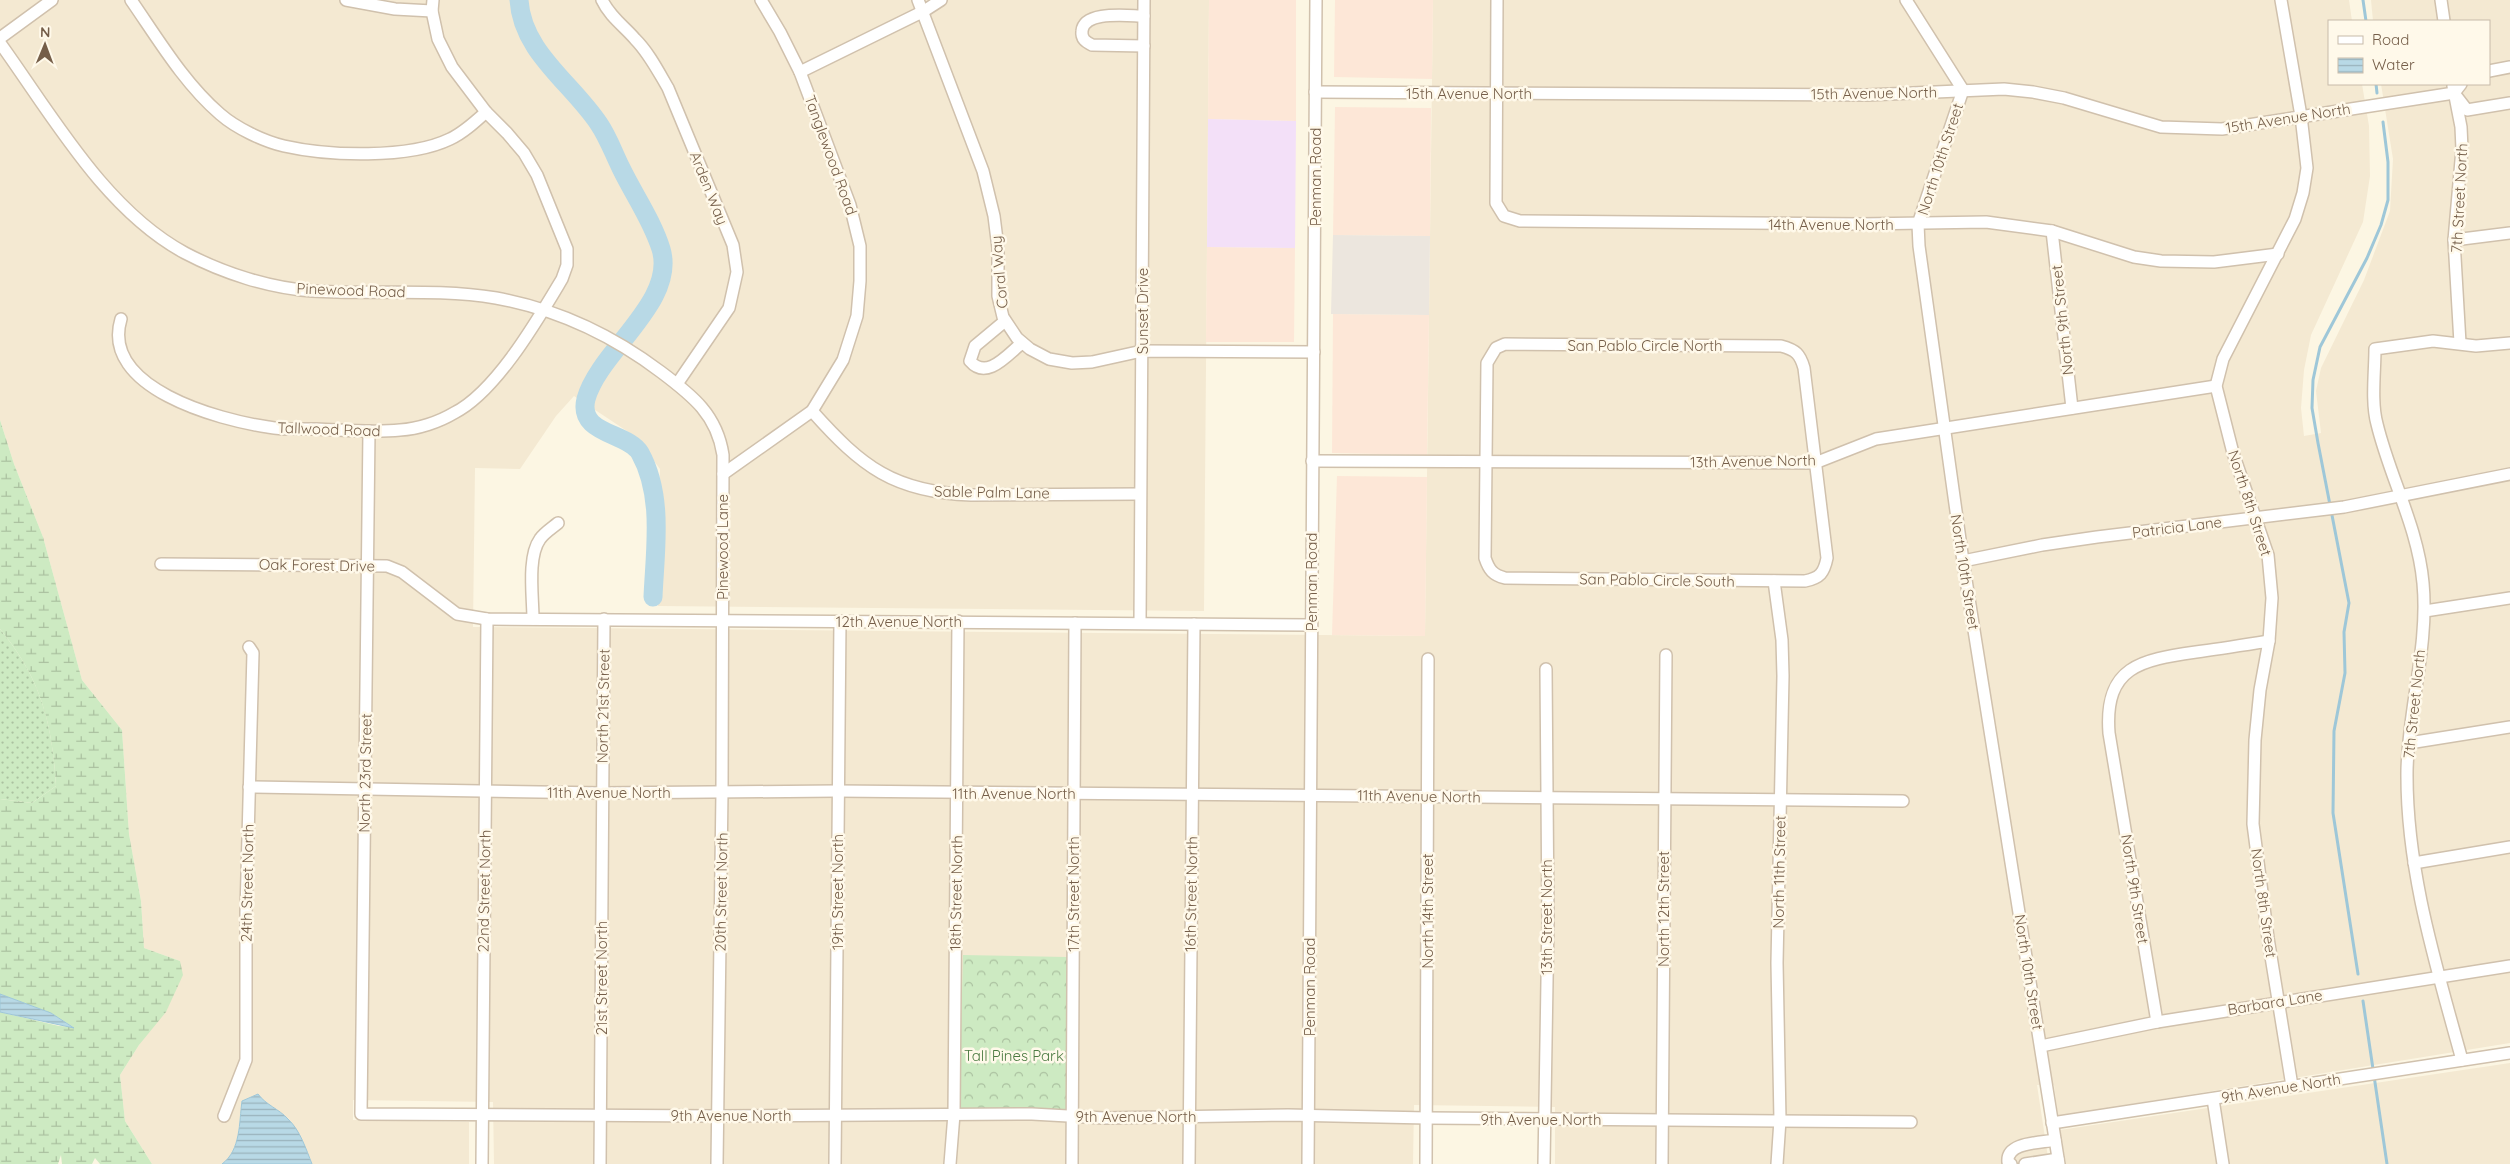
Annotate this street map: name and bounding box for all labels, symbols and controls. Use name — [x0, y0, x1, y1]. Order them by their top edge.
north arrow — [20, 20, 70, 70]
legend — [2328, 20, 2490, 85]
text: N — [40, 23, 51, 41]
text: Road — [2372, 30, 2409, 49]
text: Water — [2372, 55, 2415, 74]
street label: 15th Avenue North — [1811, 82, 1937, 104]
street label: 15th Avenue North — [1406, 84, 1532, 103]
street label: Tanglewood Road — [800, 92, 862, 218]
street label: 15th Avenue North — [2224, 99, 2352, 137]
street label: North 10th Street — [1913, 101, 1967, 217]
street label: Penman Road — [1306, 128, 1325, 226]
street label: 7th Street North — [2447, 143, 2471, 253]
street label: Arden Way — [686, 149, 732, 227]
street label: 14th Avenue North — [1768, 215, 1894, 234]
street label: Coral Way — [986, 235, 1012, 309]
street label: North 9th Street — [2047, 264, 2077, 376]
street label: Sunset Drive — [1133, 268, 1152, 354]
street label: Pinewood Road — [296, 279, 406, 301]
street label: San Pablo Circle North — [1567, 336, 1723, 355]
street label: Tallwood Road — [277, 418, 381, 440]
street label: North 8th Street — [2224, 448, 2276, 558]
street label: 13th Avenue North — [1690, 450, 1816, 472]
street label: Sable Palm Lane — [934, 481, 1050, 503]
street label: Pinewood Lane — [713, 494, 732, 600]
street label: Patricia Lane — [2131, 512, 2223, 542]
street label: North 10th Street — [1946, 513, 1984, 631]
street label: Penman Road — [1302, 533, 1321, 631]
street label: Oak Forest Drive — [259, 554, 375, 576]
street label: San Pablo Circle South — [1579, 569, 1735, 591]
street label: 12th Avenue North — [836, 612, 962, 631]
street label: 7th Street North — [2399, 648, 2429, 760]
street label: North 21st Street — [593, 649, 613, 763]
street label: North 23rd Street — [354, 713, 376, 833]
street label: 11th Avenue North — [547, 783, 671, 802]
street label: 11th Avenue North — [952, 784, 1076, 803]
street label: 11th Avenue North — [1357, 785, 1481, 807]
street label: North 11th Street — [1769, 815, 1789, 929]
street label: 24th Street North — [236, 824, 258, 942]
street label: 22nd Street North — [473, 829, 495, 953]
street label: 20th Street North — [710, 832, 732, 952]
street label: North 9th Street — [2117, 833, 2153, 945]
street label: 19th Street North — [828, 834, 847, 950]
street label: 18th Street North — [945, 835, 967, 951]
street label: 17th Street North — [1064, 836, 1083, 952]
street label: 16th Street North — [1180, 836, 1202, 952]
street label: North 8th Street — [2247, 847, 2281, 959]
street label: North 12th Street — [1654, 851, 1673, 967]
street label: North 14th Street — [1418, 853, 1437, 969]
street label: 13th Street North — [1537, 859, 1556, 975]
street label: North 10th Street — [2010, 913, 2048, 1031]
street label: 21st Street North — [592, 921, 611, 1035]
street label: Penman Road — [1300, 938, 1319, 1036]
street label: Barbara Lane — [2226, 985, 2324, 1019]
park label: Tall Pines Park — [964, 1046, 1064, 1065]
street label: 9th Avenue North — [2220, 1069, 2342, 1107]
street label: 9th Avenue North — [671, 1106, 791, 1125]
street label: 9th Avenue North — [1076, 1107, 1196, 1126]
street label: 9th Avenue North — [1481, 1110, 1601, 1129]

